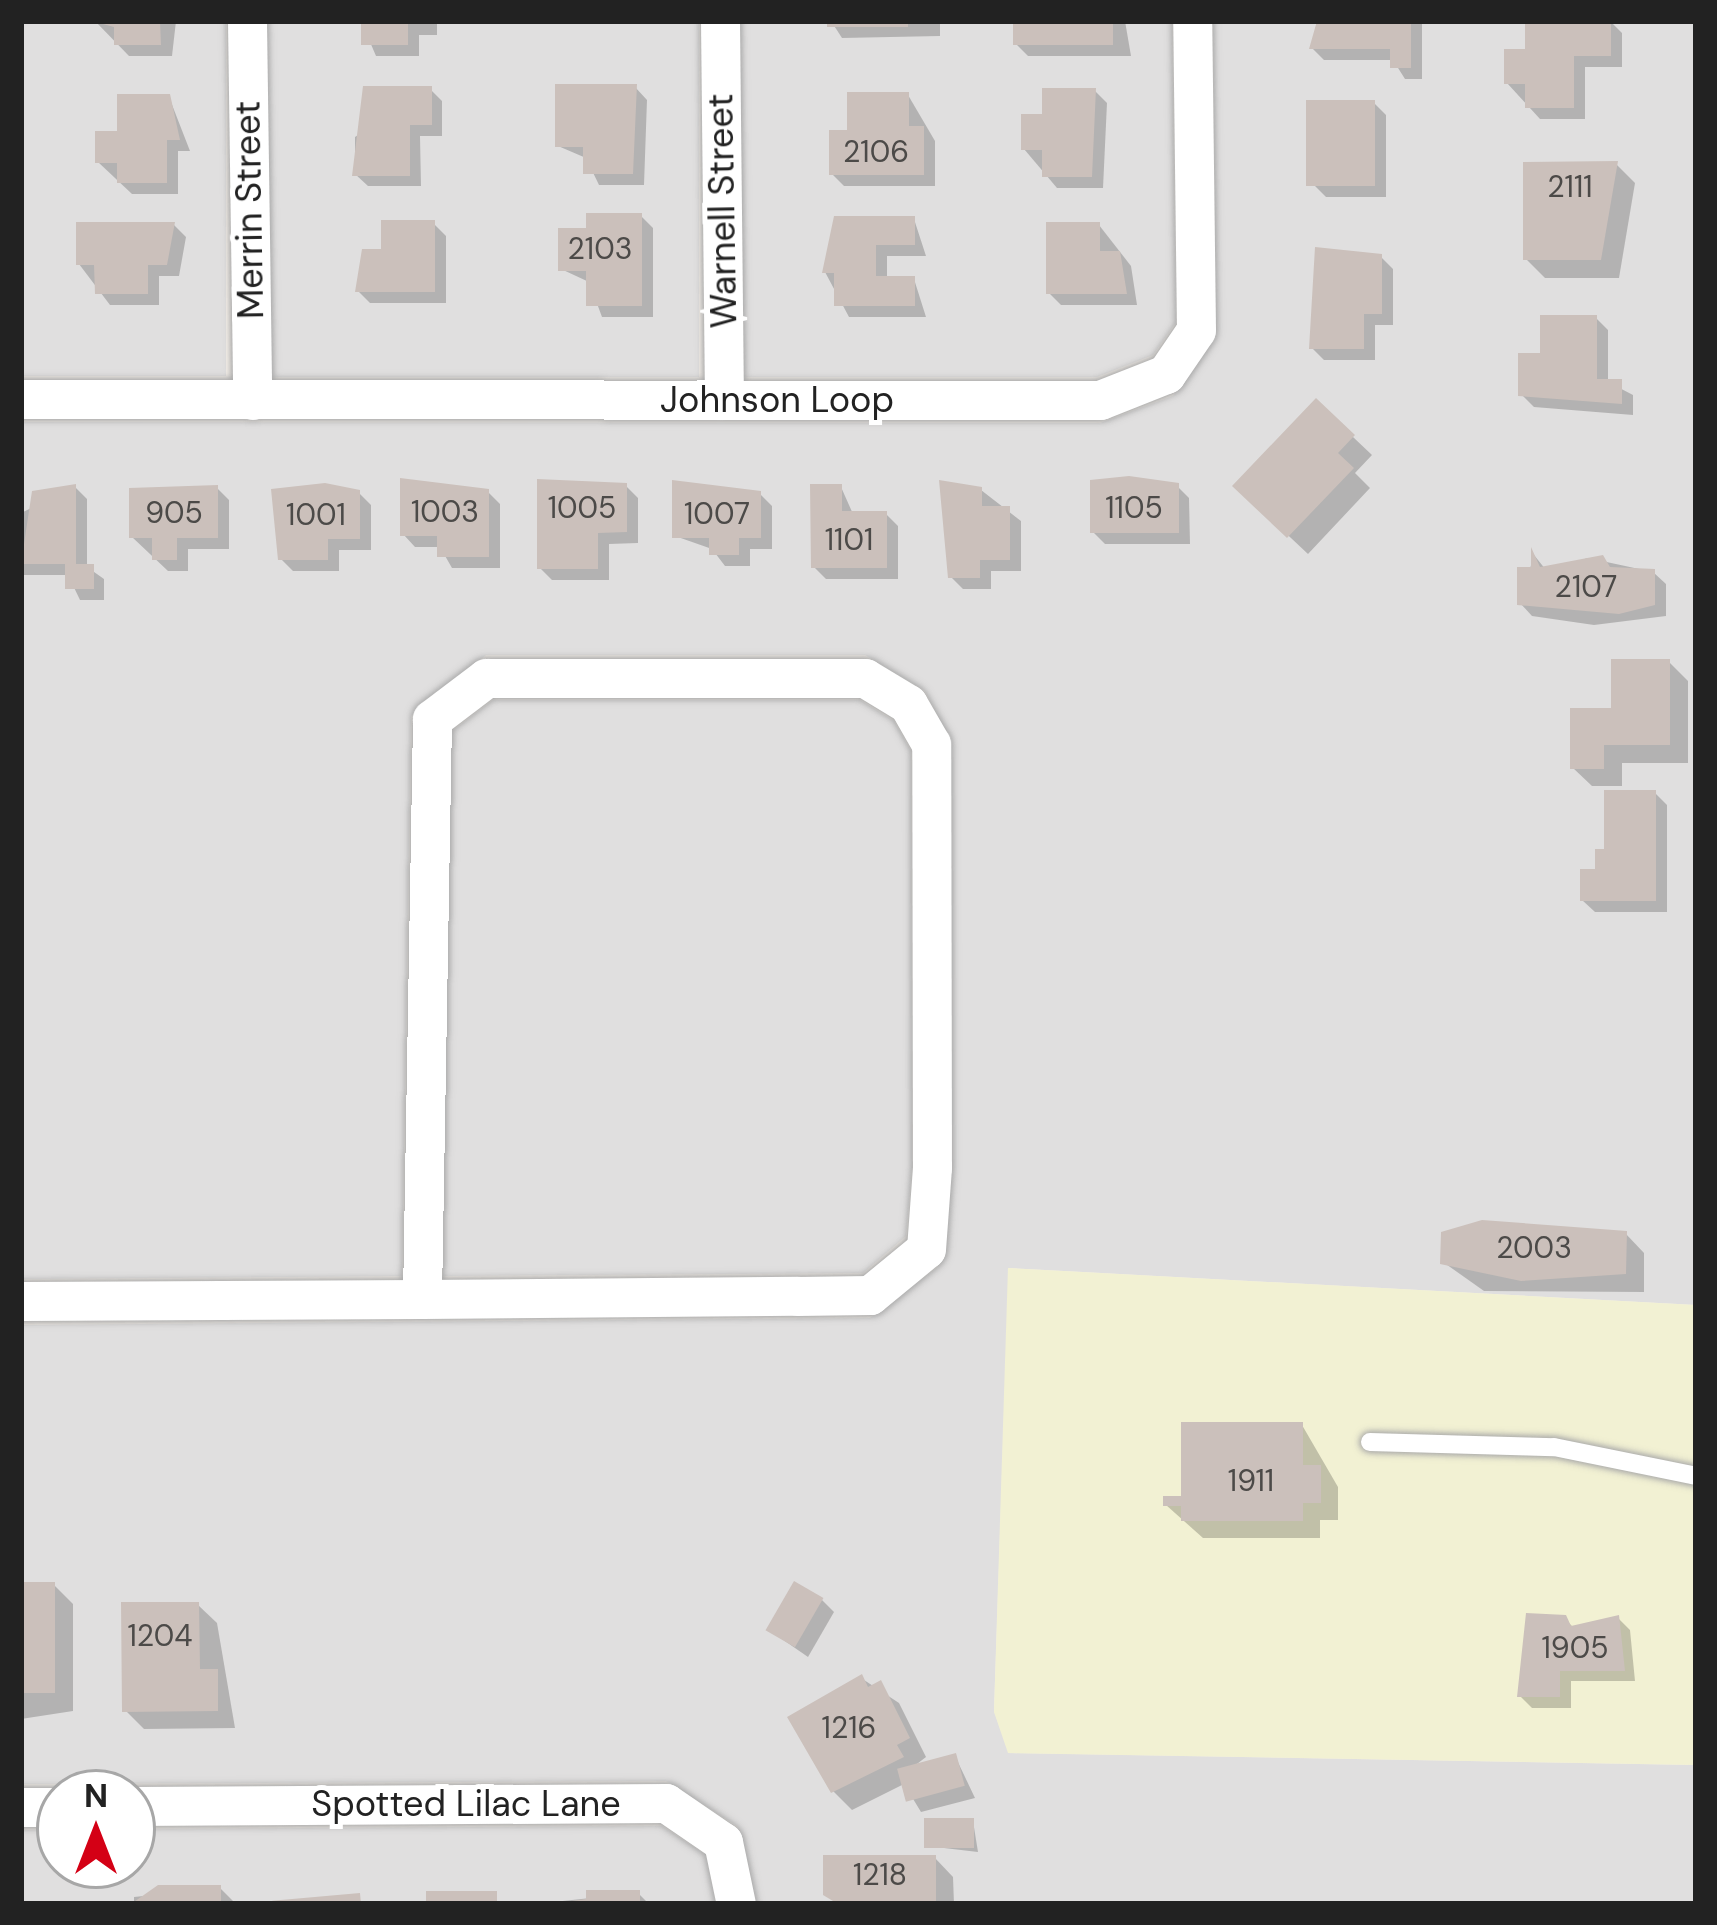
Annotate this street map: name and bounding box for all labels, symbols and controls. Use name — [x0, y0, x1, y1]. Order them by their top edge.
street label: Warnell Street — [698, 93, 746, 329]
street label: Merrin Street — [225, 101, 273, 319]
house number: 2106 — [843, 134, 909, 170]
house number: 2111 — [1547, 169, 1593, 205]
house number: 2103 — [568, 231, 632, 267]
street label: Johnson Loop — [660, 378, 894, 422]
house number: 1005 — [548, 490, 616, 526]
house number: 1105 — [1105, 490, 1163, 526]
house number: 1003 — [411, 494, 479, 530]
house number: 905 — [145, 495, 203, 531]
house number: 1007 — [684, 496, 750, 532]
house number: 1001 — [286, 497, 346, 533]
house number: 1101 — [825, 522, 873, 558]
house number: 2107 — [1555, 569, 1617, 605]
house number: 2003 — [1496, 1230, 1572, 1266]
house number: 1911 — [1228, 1463, 1274, 1499]
house number: 1204 — [127, 1618, 193, 1654]
house number: 1905 — [1541, 1630, 1609, 1666]
house number: 1216 — [822, 1710, 876, 1746]
north arrow — [36, 1769, 156, 1889]
text: N — [84, 1774, 108, 1817]
street label: Spotted Lilac Lane — [311, 1782, 621, 1826]
house number: 1218 — [853, 1857, 907, 1893]

